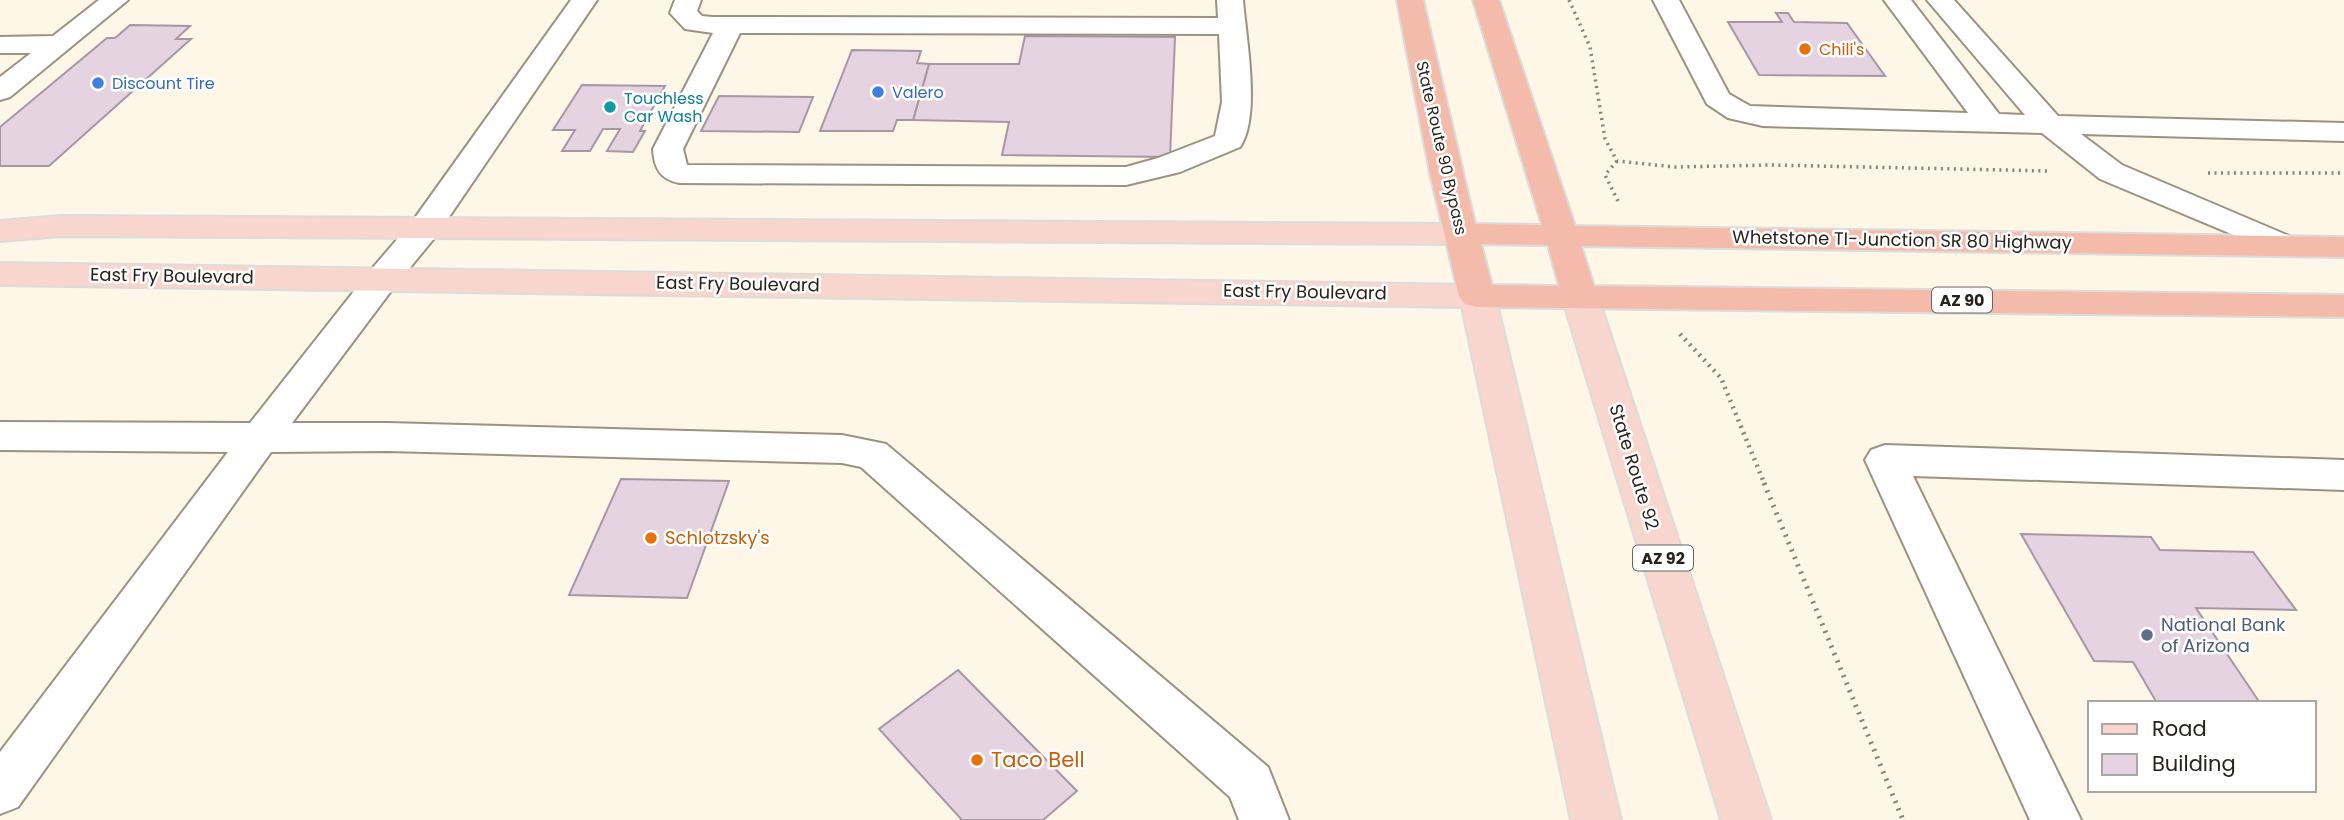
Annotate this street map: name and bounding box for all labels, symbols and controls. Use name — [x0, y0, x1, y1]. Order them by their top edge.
place label: Chili's — [1819, 38, 1864, 61]
marker: Chili's — [1797, 41, 1813, 57]
street label: State Route 90 Bypass — [1410, 59, 1473, 237]
place label: Discount Tire — [112, 72, 215, 95]
marker: Discount Tire — [90, 75, 106, 91]
place label: Valero — [892, 81, 944, 104]
marker: Valero — [870, 84, 886, 100]
place label: Touchless Car Wash — [624, 87, 704, 128]
marker: Touchless Car Wash — [602, 99, 618, 115]
street label: Whetstone TI-Junction SR 80 Highway — [1732, 224, 2072, 255]
street label: East Fry Boulevard — [90, 262, 254, 289]
street label: East Fry Boulevard — [656, 270, 820, 297]
street label: East Fry Boulevard — [1223, 278, 1387, 305]
road number: AZ 90 — [1932, 288, 1992, 312]
street label: State Route 92 — [1604, 401, 1665, 533]
place label: Schlotzsky's — [665, 525, 770, 550]
marker: Schlotzsky's — [643, 530, 659, 546]
road number: AZ 92 — [1633, 545, 1693, 570]
place label: National Bank of Arizona — [2161, 612, 2286, 658]
marker: National Bank of Arizona — [2139, 627, 2155, 643]
legend — [2088, 701, 2316, 792]
text: Road — [2152, 714, 2207, 743]
place label: Taco Bell — [991, 745, 1085, 774]
text: Building — [2152, 749, 2236, 778]
marker: Taco Bell — [969, 752, 985, 768]

